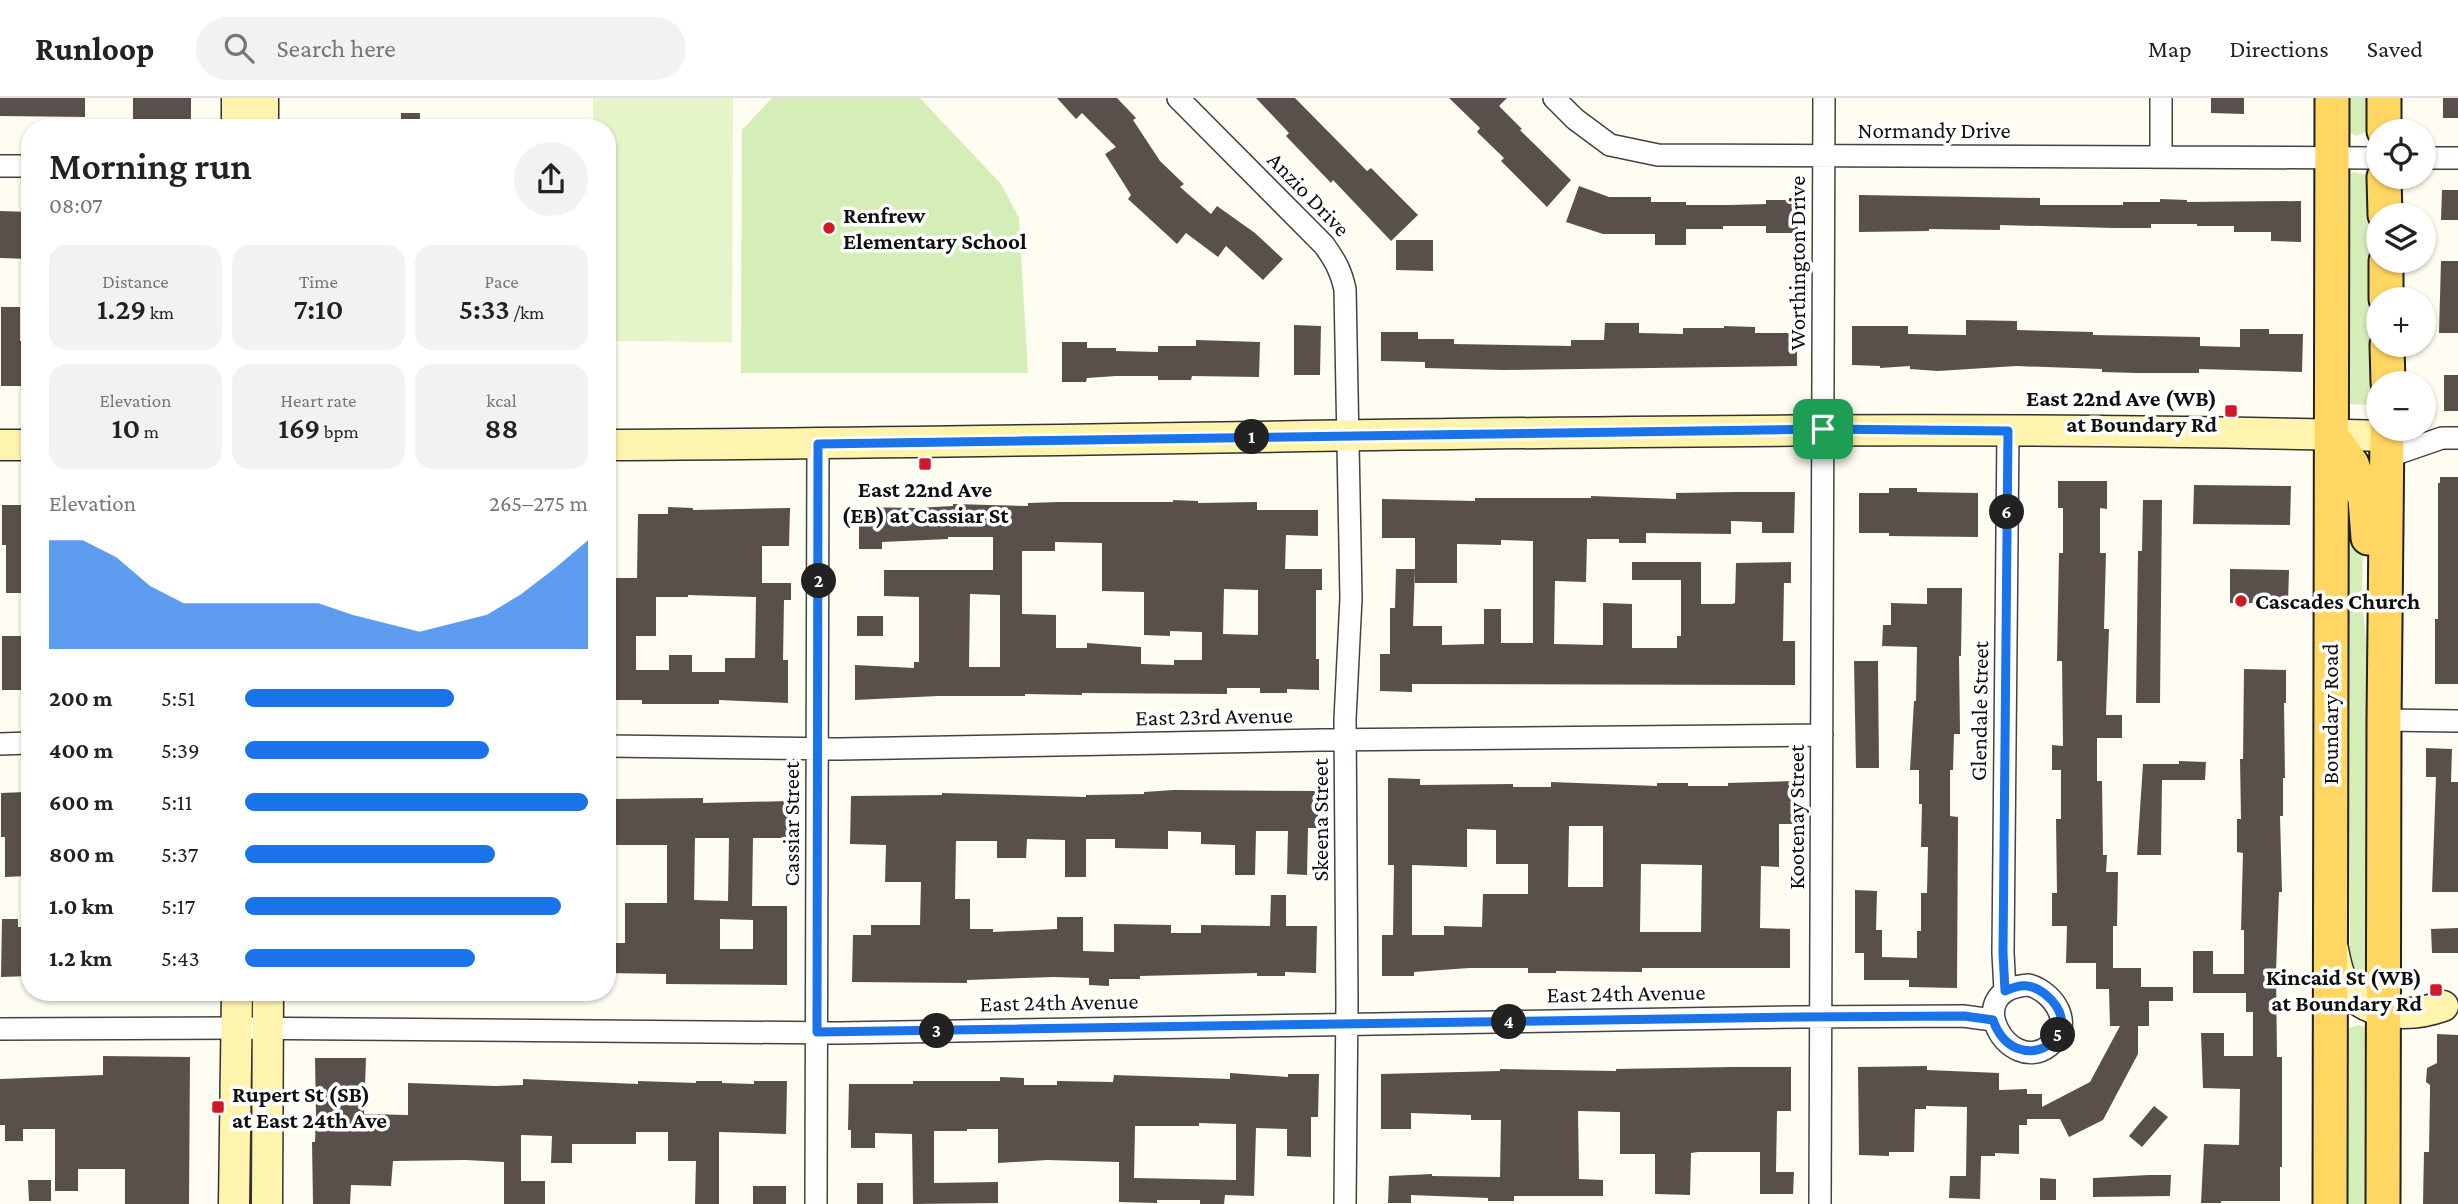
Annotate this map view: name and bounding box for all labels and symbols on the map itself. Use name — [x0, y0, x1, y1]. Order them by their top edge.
street label: Normandy Drive — [1857, 117, 2011, 143]
street label: Anzio Drive — [1263, 147, 1355, 241]
street label: Worthington Drive — [1784, 176, 1810, 350]
place label: Renfrew Elementary School — [843, 202, 1027, 254]
marker: Renfrew Elementary School — [821, 220, 837, 236]
place label: East 22nd Ave (WB) at Boundary Rd — [2026, 385, 2217, 437]
pin — [1793, 399, 1853, 459]
marker: East 22nd Ave (WB) at Boundary Rd — [2223, 403, 2239, 419]
pin: 1 — [1234, 420, 1270, 454]
marker: East 22nd Ave (EB) at Cassiar St — [917, 456, 933, 472]
place label: East 22nd Ave (EB) at Cassiar St — [841, 476, 1009, 529]
pin: 6 — [1990, 494, 2024, 530]
pin: 2 — [802, 564, 836, 598]
place label: Cascades Church — [2255, 588, 2420, 614]
marker: Cascades Church — [2233, 593, 2249, 609]
street label: Glendale Street — [1965, 640, 1993, 781]
street label: Boundary Road — [2317, 643, 2343, 785]
street label: East 23rd Avenue — [1135, 702, 1293, 730]
street label: Kootenay Street — [1783, 744, 1809, 890]
street label: Skeena Street — [1307, 758, 1333, 882]
street label: Cassiar Street — [778, 761, 804, 887]
place label: Kincaid St (WB) at Boundary Rd — [2266, 964, 2422, 1016]
street label: East 24th Avenue — [1546, 979, 1706, 1007]
marker: Kincaid St (WB) at Boundary Rd — [2428, 982, 2444, 998]
street label: East 24th Avenue — [979, 988, 1139, 1016]
pin: 4 — [1492, 1004, 1526, 1040]
pin: 3 — [920, 1014, 954, 1048]
pin: 5 — [2040, 1018, 2076, 1052]
place label: Rupert St (SB) at East 24th Ave — [232, 1081, 387, 1133]
marker: Rupert St (SB) at East 24th Ave — [210, 1099, 226, 1115]

